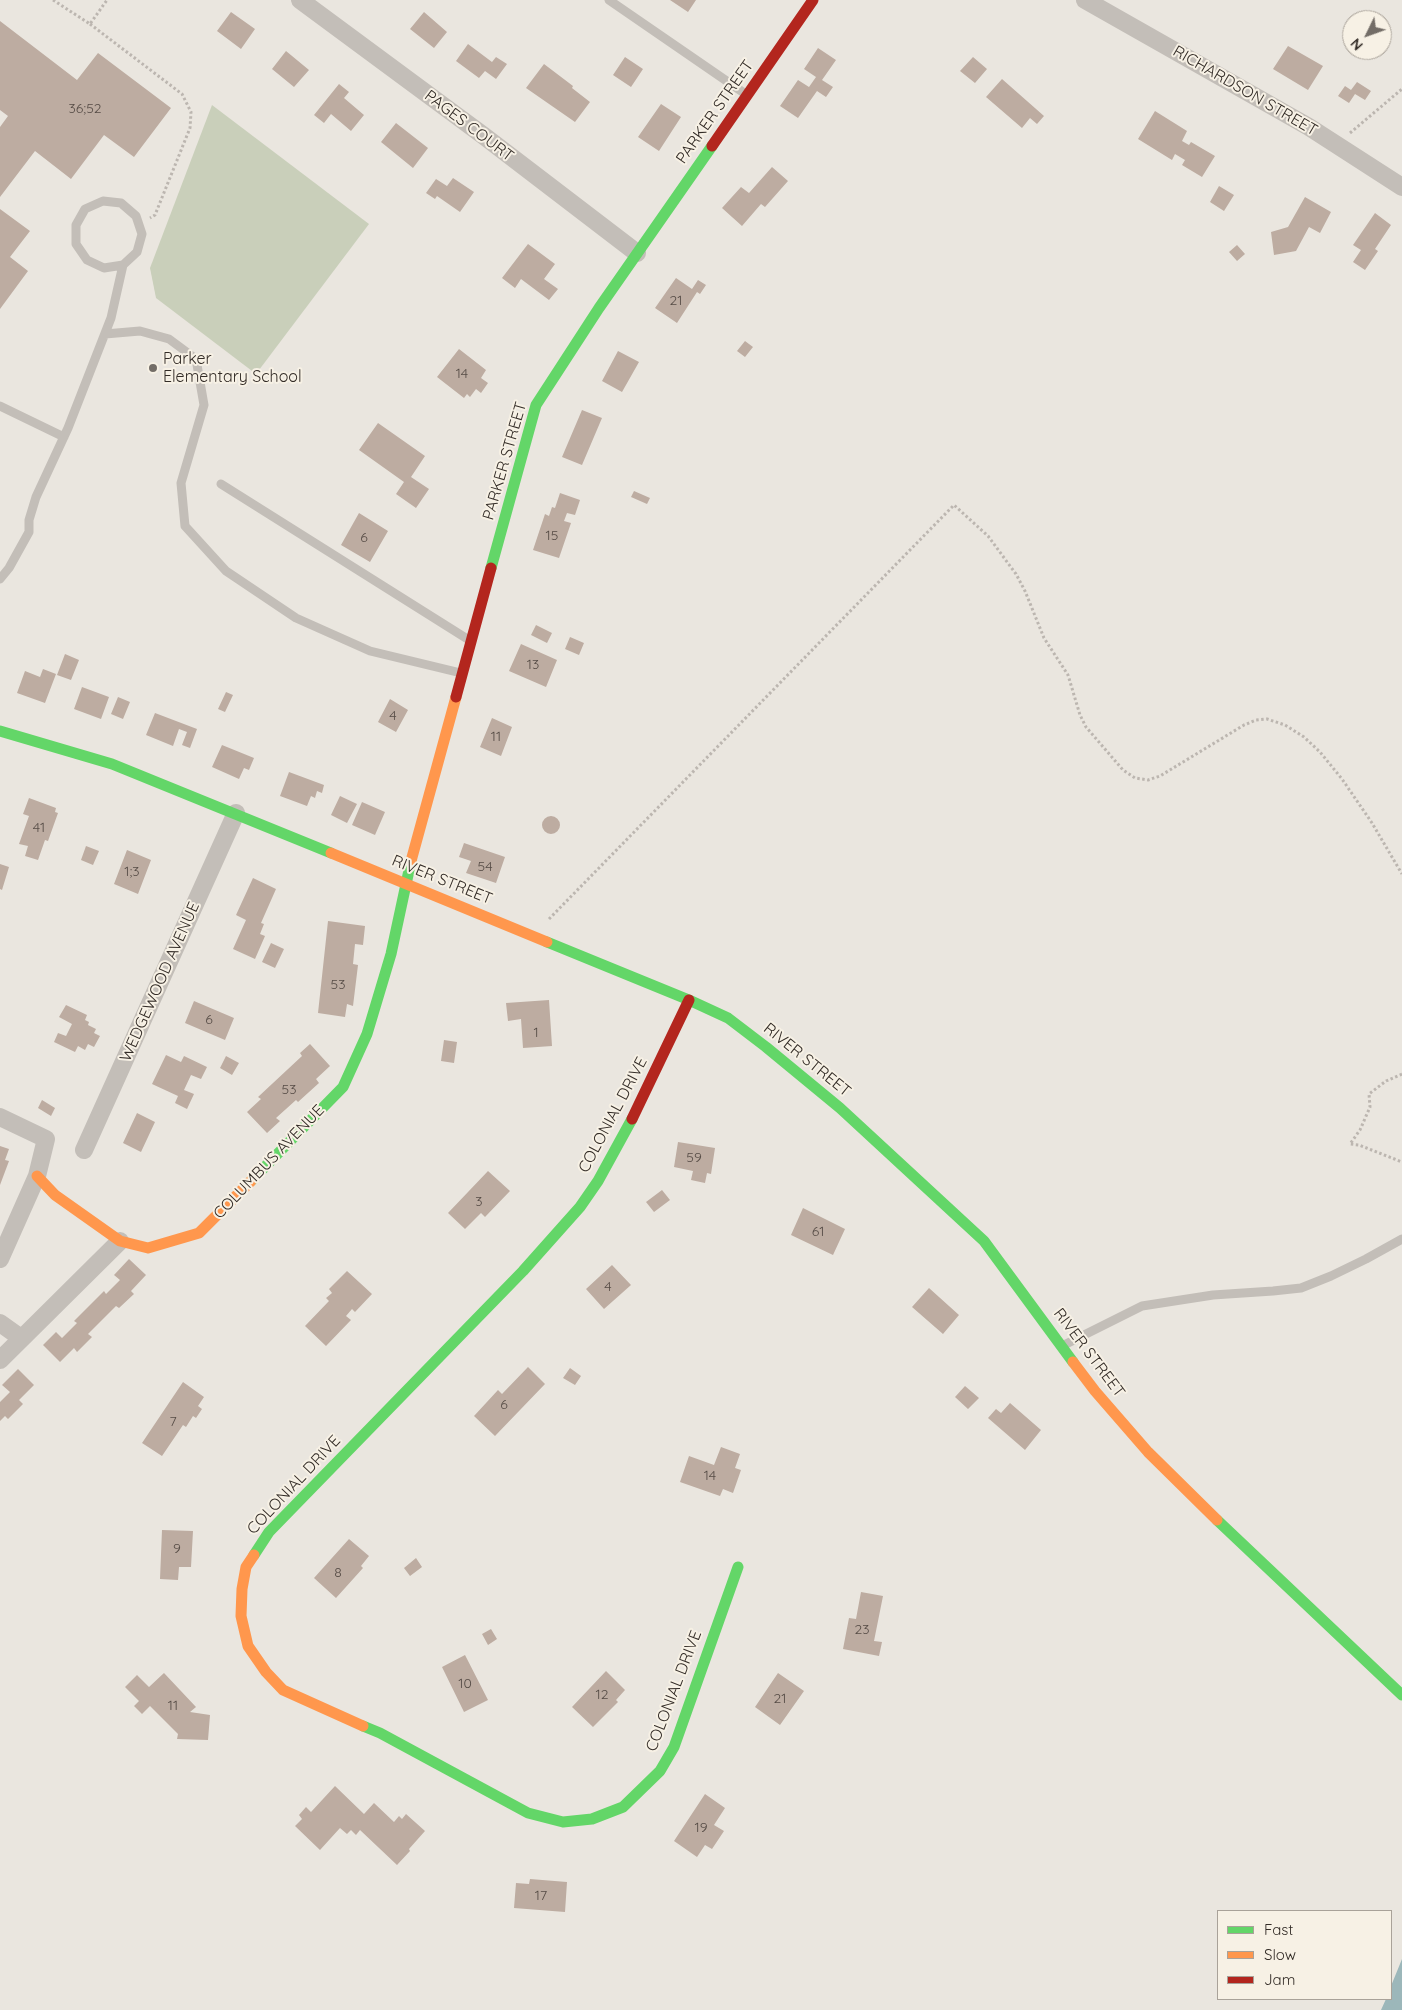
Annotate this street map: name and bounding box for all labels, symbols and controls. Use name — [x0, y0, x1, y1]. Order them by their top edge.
north arrow — [1342, 10, 1392, 60]
text: N — [1346, 35, 1367, 54]
street label: RICHARDSON STREET — [1169, 42, 1321, 140]
street label: PARKER STREET — [672, 56, 758, 168]
street label: PAGES COURT — [420, 86, 518, 166]
house number: 36;52 — [68, 101, 102, 117]
house number: 21 — [670, 293, 682, 309]
place label: Parker Elementary School — [163, 349, 302, 387]
marker: Parker Elementary School — [147, 362, 159, 374]
house number: 14 — [456, 366, 468, 382]
street label: PARKER STREET — [479, 400, 531, 522]
house number: 15 — [546, 528, 558, 544]
house number: 6 — [360, 530, 368, 546]
house number: 13 — [527, 657, 539, 673]
house number: 4 — [389, 708, 397, 724]
house number: 11 — [491, 729, 501, 745]
house number: 41 — [33, 820, 45, 836]
street label: RIVER STREET — [389, 851, 495, 909]
house number: 54 — [477, 859, 493, 875]
house number: 1;3 — [124, 864, 140, 880]
street label: WEDGEWOOD AVENUE — [116, 899, 204, 1065]
house number: 53 — [331, 977, 345, 993]
house number: 6 — [205, 1012, 213, 1028]
street label: RIVER STREET — [759, 1019, 855, 1101]
house number: 1 — [533, 1025, 539, 1041]
street label: COLONIAL DRIVE — [574, 1054, 652, 1176]
house number: 53 — [282, 1082, 296, 1098]
street label: COLUMBUS AVENUE — [210, 1101, 328, 1223]
house number: 59 — [686, 1150, 702, 1166]
house number: 3 — [475, 1194, 483, 1210]
house number: 61 — [812, 1224, 824, 1240]
house number: 4 — [604, 1279, 612, 1295]
street label: RIVER STREET — [1049, 1305, 1129, 1401]
house number: 6 — [500, 1397, 508, 1413]
house number: 7 — [169, 1414, 177, 1430]
street label: COLONIAL DRIVE — [243, 1432, 345, 1538]
house number: 14 — [704, 1468, 716, 1484]
house number: 9 — [173, 1541, 181, 1557]
house number: 8 — [334, 1565, 342, 1581]
house number: 23 — [854, 1622, 870, 1638]
street label: COLONIAL DRIVE — [642, 1628, 706, 1754]
house number: 10 — [458, 1676, 472, 1692]
house number: 12 — [596, 1687, 608, 1703]
house number: 21 — [774, 1691, 786, 1707]
house number: 11 — [168, 1698, 178, 1714]
house number: 19 — [695, 1820, 707, 1836]
house number: 17 — [535, 1888, 547, 1904]
legend — [1217, 1910, 1392, 2000]
text: Fast — [1264, 1920, 1293, 1939]
text: Slow — [1264, 1945, 1296, 1964]
text: Jam — [1264, 1970, 1295, 1989]

